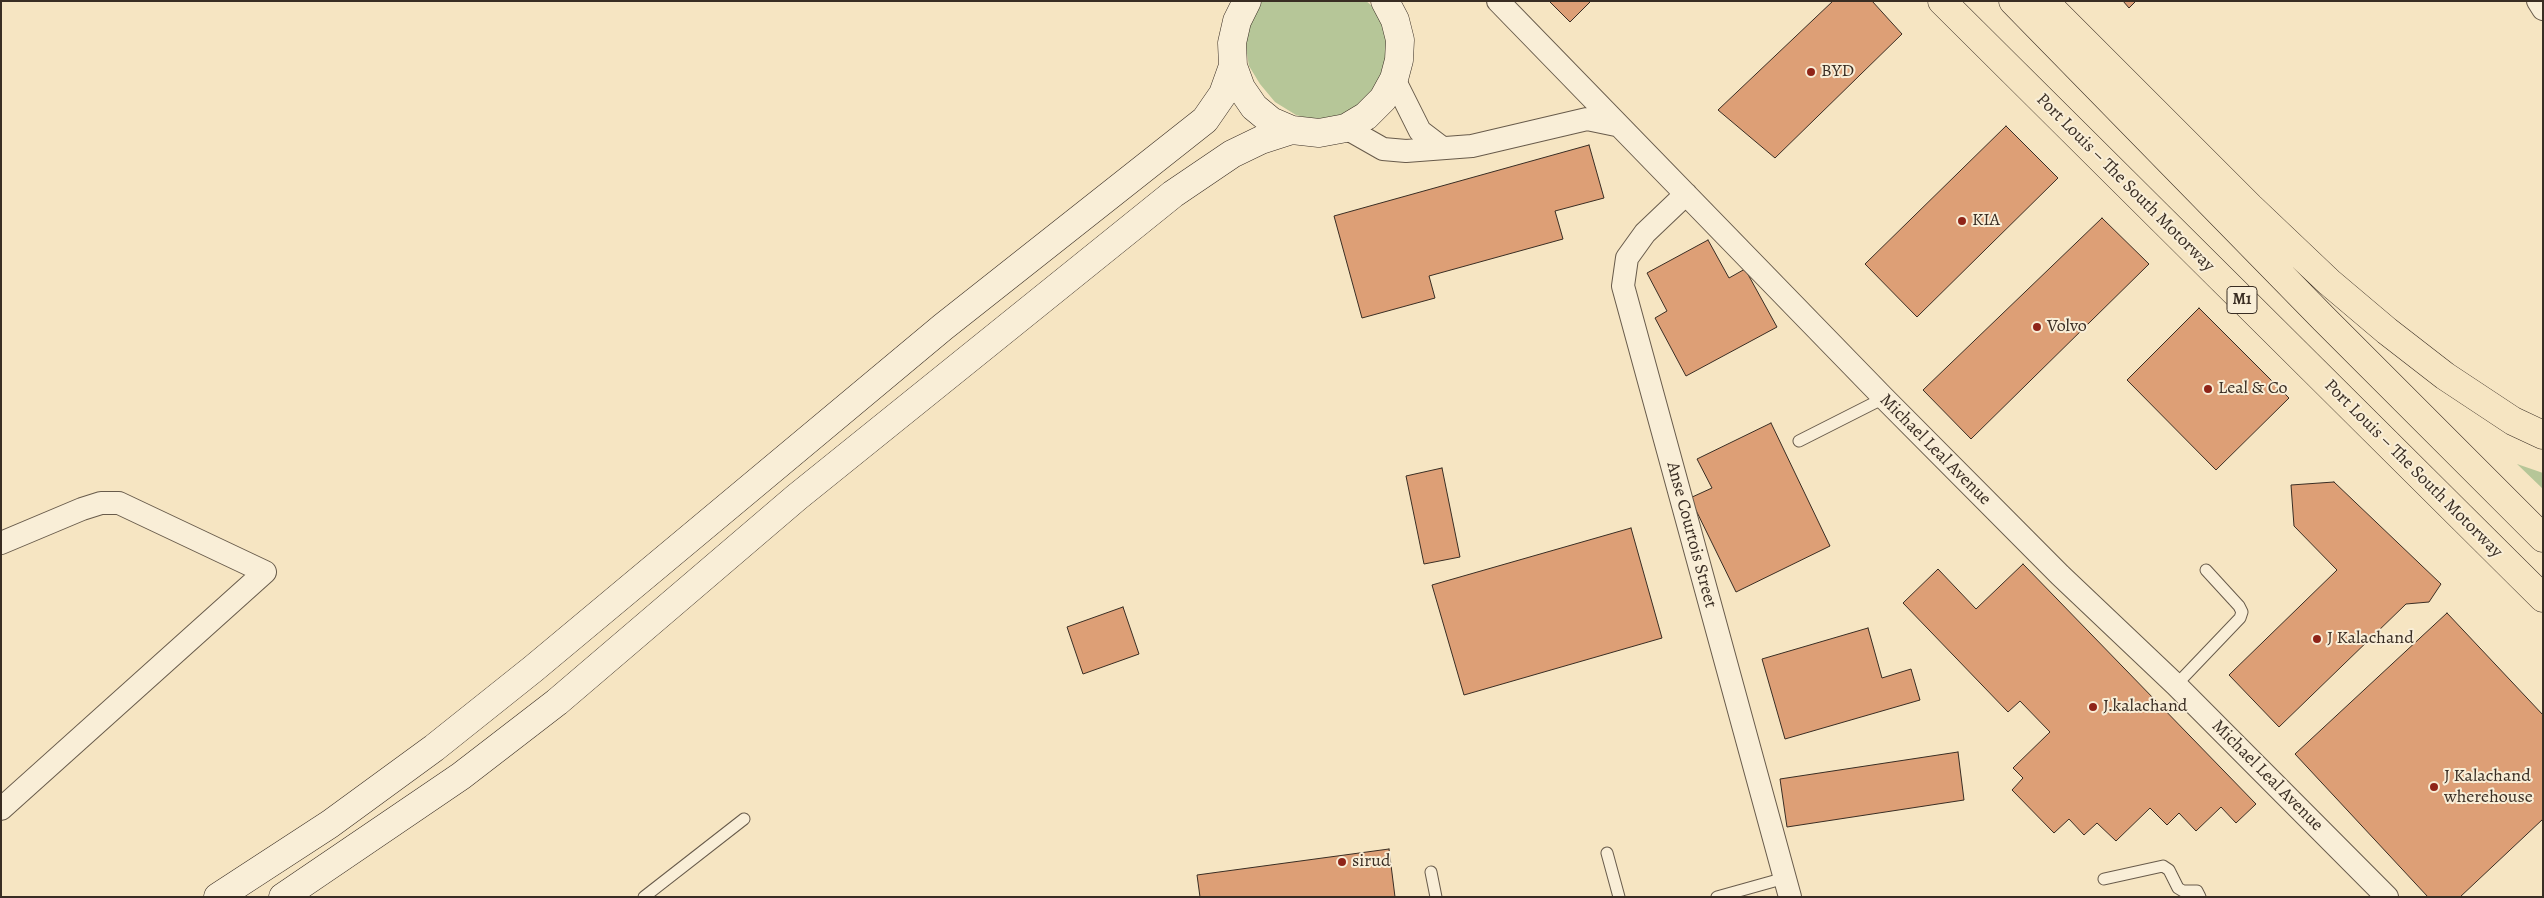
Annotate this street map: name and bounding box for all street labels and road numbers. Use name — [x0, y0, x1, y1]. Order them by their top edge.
street label: Port Louis – The South Motorway — [2031, 89, 2219, 277]
road number: M1 — [2227, 286, 2257, 314]
street label: Port Louis – The South Motorway — [2319, 375, 2507, 563]
street label: Michael Leal Avenue — [1875, 390, 1995, 510]
street label: Anse Courtois Street — [1661, 460, 1721, 610]
street label: Michael Leal Avenue — [2207, 716, 2327, 836]

